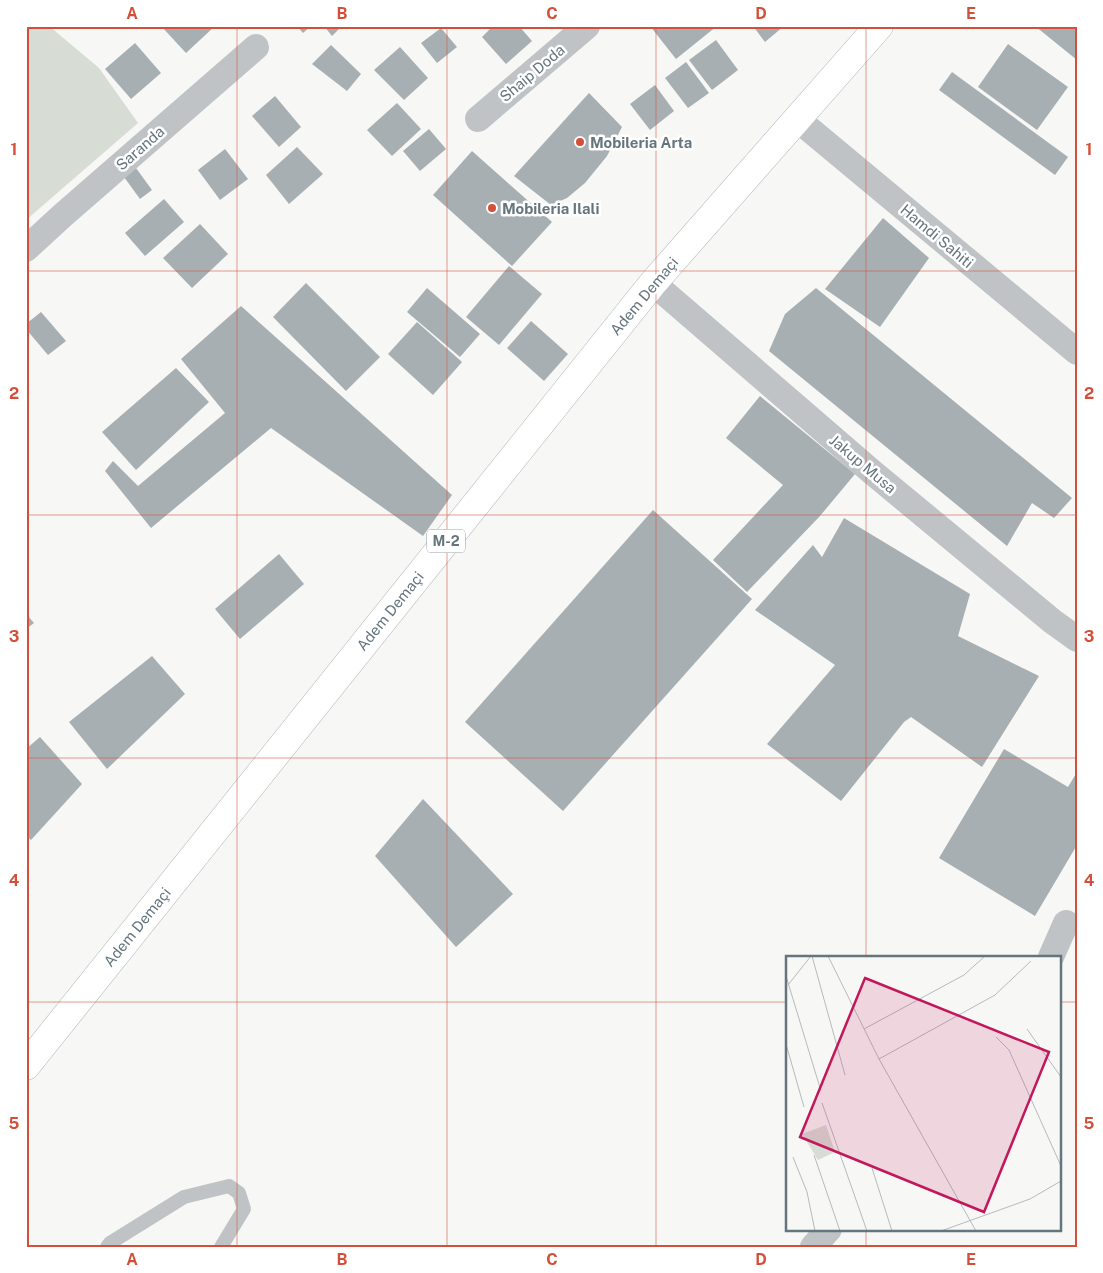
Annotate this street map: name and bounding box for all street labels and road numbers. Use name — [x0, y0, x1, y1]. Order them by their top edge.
street label: Shaip Doda — [496, 41, 568, 105]
street label: Saranda — [113, 123, 167, 173]
street label: Hamdi Sahiti — [897, 201, 977, 271]
street label: Adem Demaçi — [606, 254, 682, 338]
street label: Jakup Musa — [826, 431, 900, 497]
road number: M-2 — [427, 530, 465, 552]
street label: Adem Demaçi — [353, 568, 427, 654]
street label: Adem Demaçi — [100, 884, 174, 970]

